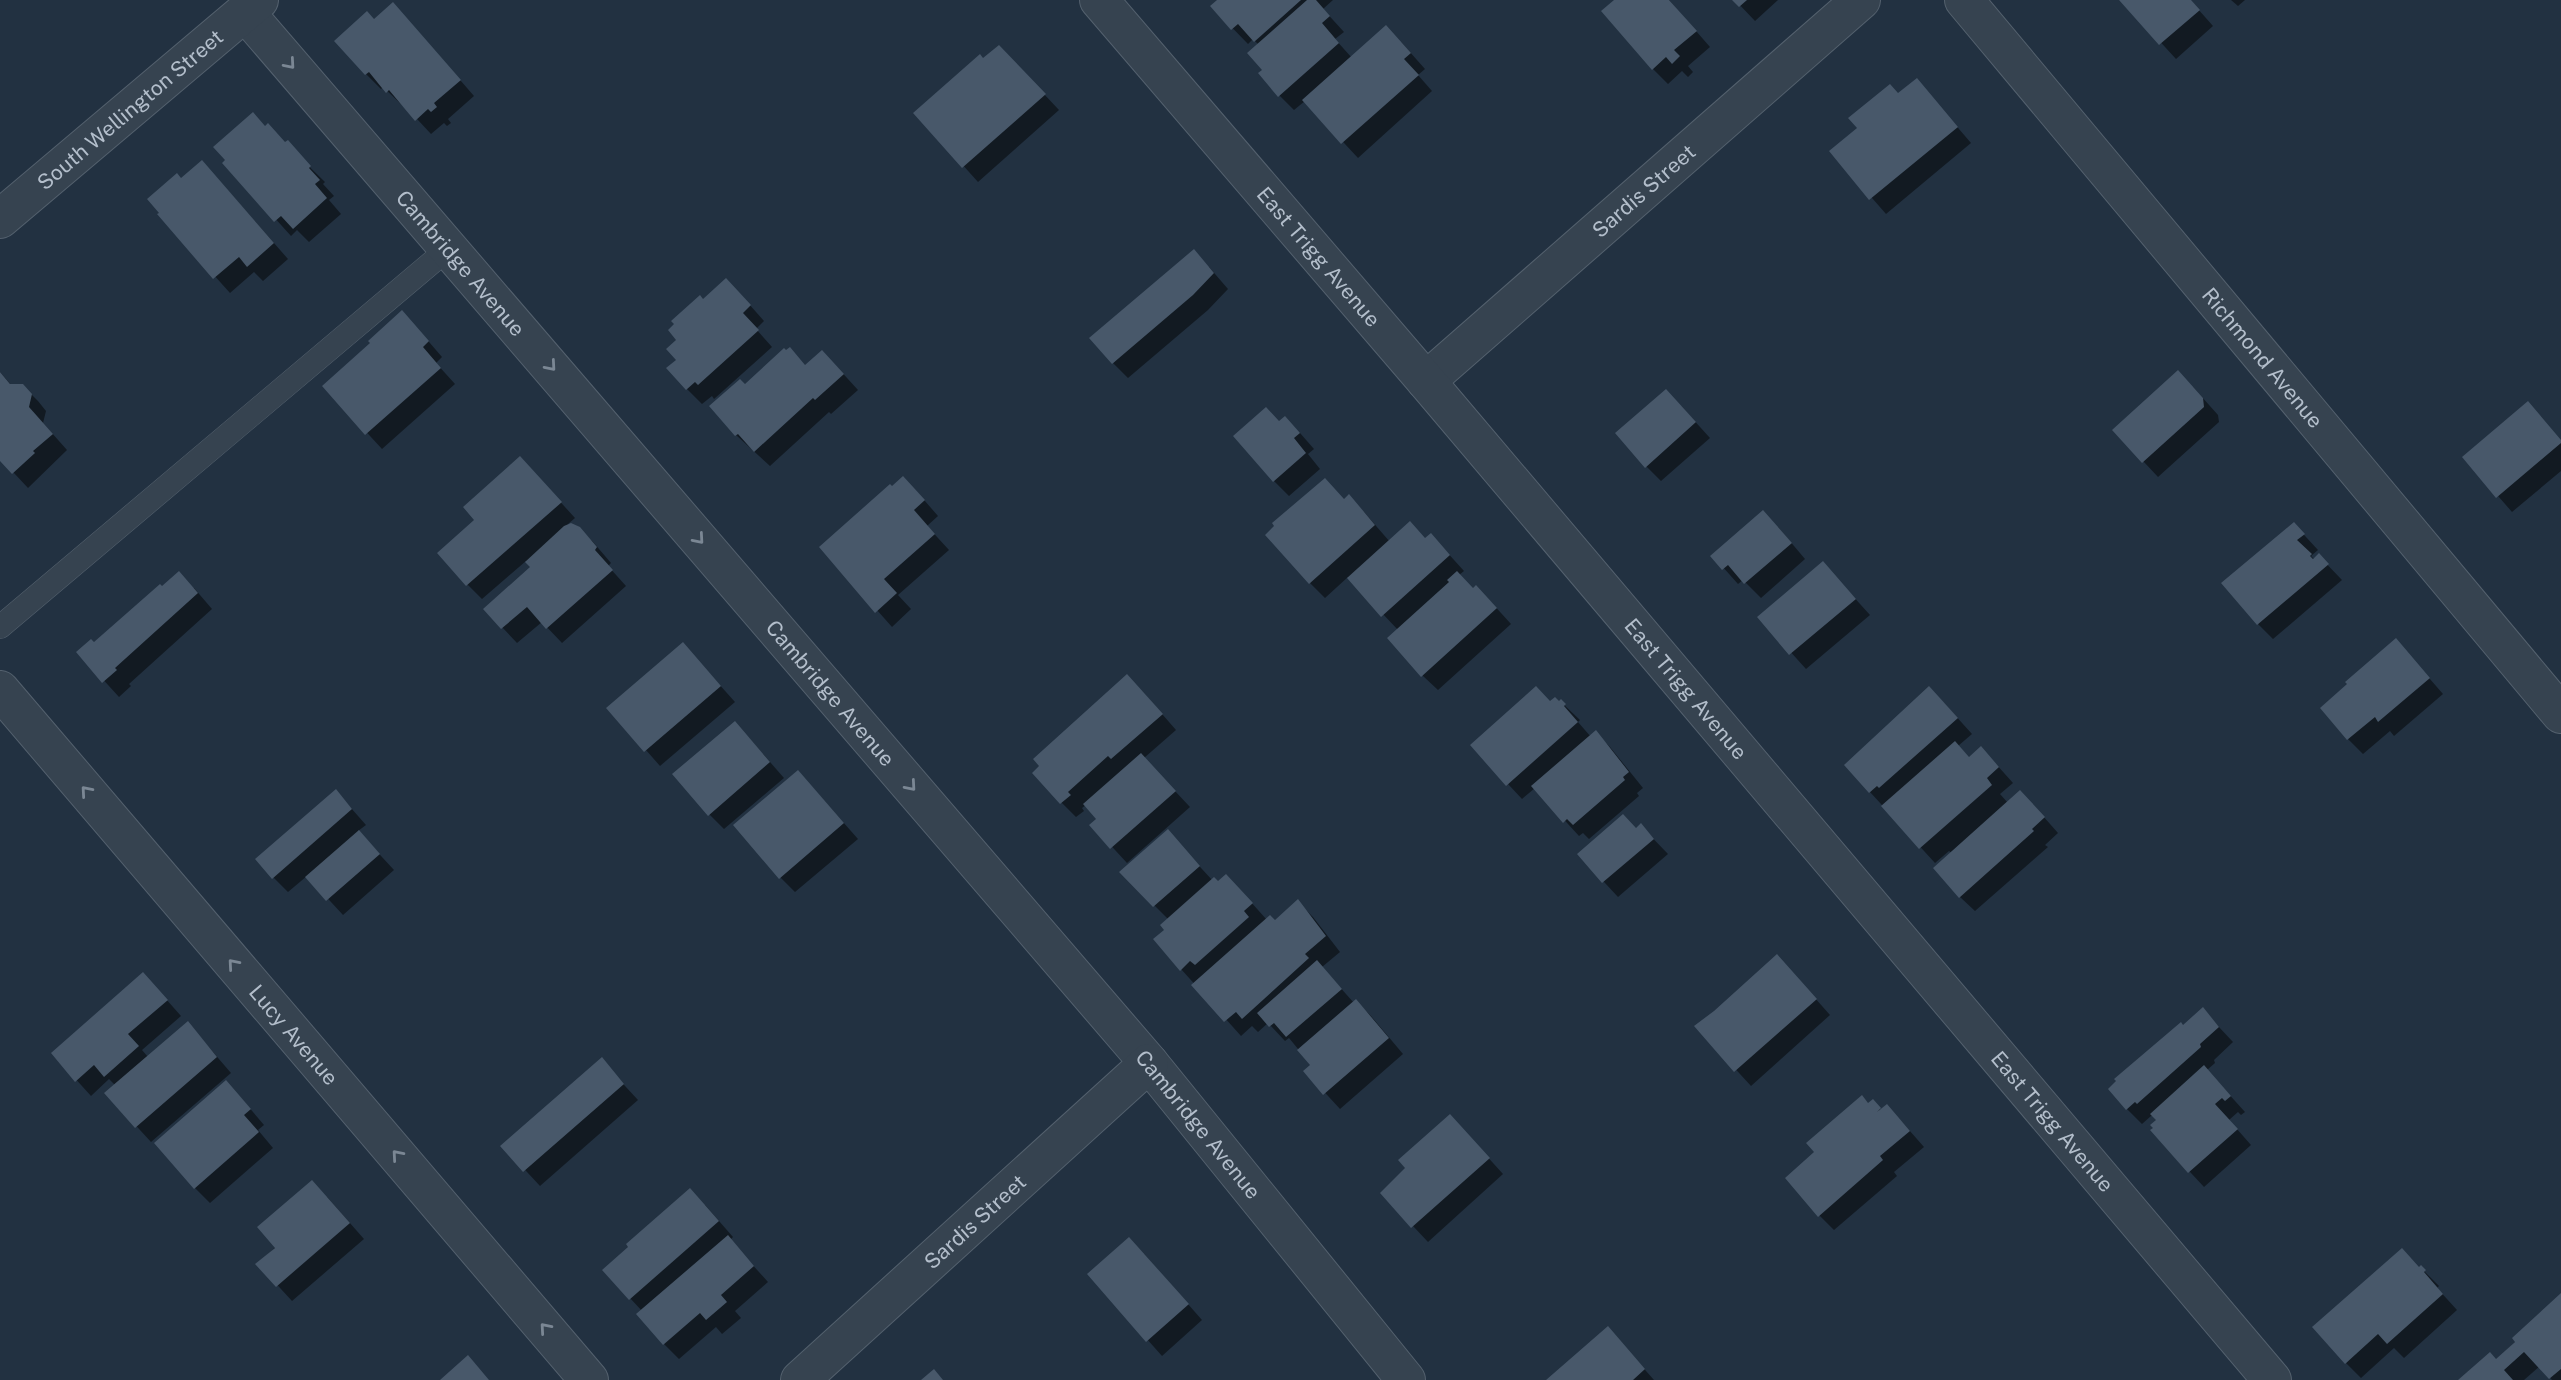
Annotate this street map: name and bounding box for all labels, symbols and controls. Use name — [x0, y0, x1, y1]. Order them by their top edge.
street label: South Wellington Street — [32, 24, 228, 195]
one-way arrow — [282, 56, 294, 69]
street label: Sardis Street — [1587, 139, 1700, 242]
street label: East Trigg Avenue — [1252, 181, 1386, 332]
street label: Cambridge Avenue — [391, 185, 530, 341]
street label: Richmond Avenue — [2197, 282, 2329, 433]
one-way arrow — [542, 358, 555, 371]
one-way arrow — [691, 530, 703, 543]
street label: East Trigg Avenue — [1620, 613, 1753, 764]
street label: Cambridge Avenue — [761, 615, 900, 771]
one-way arrow — [903, 777, 915, 790]
one-way arrow — [82, 786, 94, 799]
one-way arrow — [229, 959, 241, 972]
street label: Lucy Avenue — [244, 979, 344, 1090]
street label: Cambridge Avenue — [1131, 1045, 1266, 1204]
street label: East Trigg Avenue — [1986, 1046, 2119, 1197]
one-way arrow — [393, 1150, 405, 1163]
street label: Sardis Street — [919, 1169, 1031, 1274]
one-way arrow — [541, 1323, 553, 1336]

